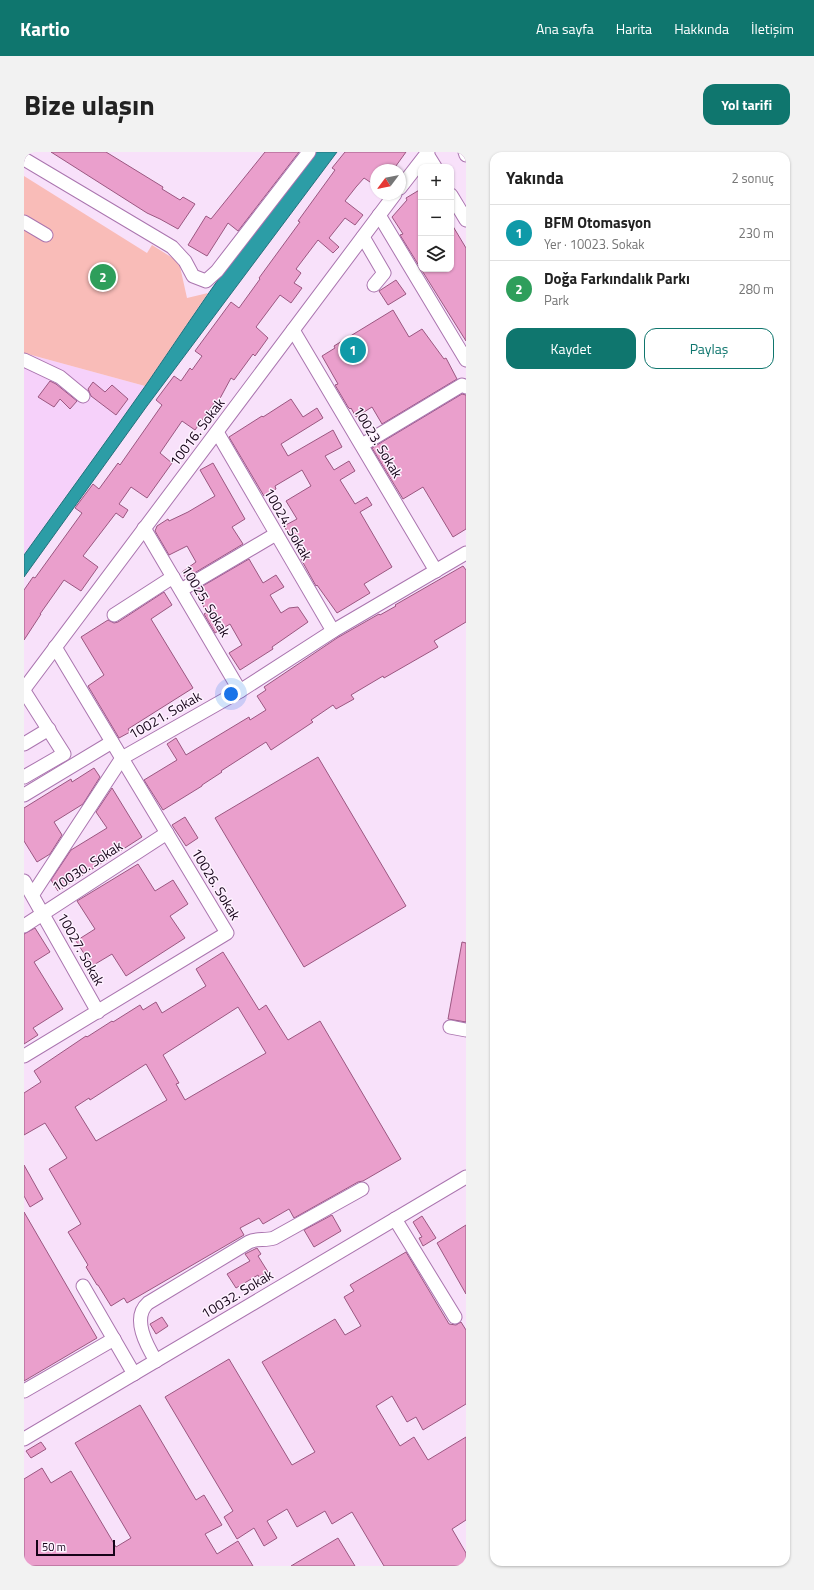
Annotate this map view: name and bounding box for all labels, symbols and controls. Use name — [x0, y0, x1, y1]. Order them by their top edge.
text: Kartio — [20, 14, 70, 43]
text: Ana sayfa — [536, 18, 594, 39]
text: Harita — [616, 18, 652, 39]
text: Hakkında — [674, 18, 729, 39]
text: İletişim — [751, 18, 794, 39]
text: Bize ulaşın — [24, 83, 155, 126]
button: Yol tarifi — [703, 84, 790, 125]
north arrow — [370, 164, 406, 200]
map controls — [418, 164, 454, 272]
button: + — [418, 164, 454, 200]
text: Yakında — [506, 165, 564, 191]
text: 2 sonuç — [731, 168, 774, 188]
button: − — [418, 200, 454, 236]
text: BFM Otomasyon — [544, 211, 651, 234]
text: 1 — [515, 223, 523, 243]
text: 230 m — [738, 223, 774, 243]
text: Yer · 10023. Sokak — [544, 234, 645, 254]
button: layers — [418, 236, 454, 272]
pin: 2 — [90, 262, 116, 292]
text: Doğa Farkındalık Parkı — [544, 267, 690, 290]
text: 2 — [515, 279, 523, 299]
text: 280 m — [738, 279, 774, 299]
text: Park — [544, 290, 569, 310]
button: Kaydet — [506, 328, 636, 369]
button: Paylaş — [644, 328, 774, 369]
pin: 1 — [340, 335, 366, 365]
street label: 10016. Sokak — [164, 393, 229, 470]
street label: 10023. Sokak — [349, 402, 408, 482]
street label: 10024. Sokak — [259, 484, 318, 564]
street label: 10025. Sokak — [177, 561, 236, 641]
your location — [221, 684, 241, 704]
street label: 10021. Sokak — [125, 685, 205, 744]
street label: 10030. Sokak — [47, 835, 127, 896]
street label: 10026. Sokak — [187, 844, 246, 924]
street label: 10027. Sokak — [53, 908, 110, 989]
street label: 10032. Sokak — [197, 1264, 277, 1323]
scale bar — [36, 1538, 115, 1557]
text: 50 m — [42, 1539, 66, 1555]

